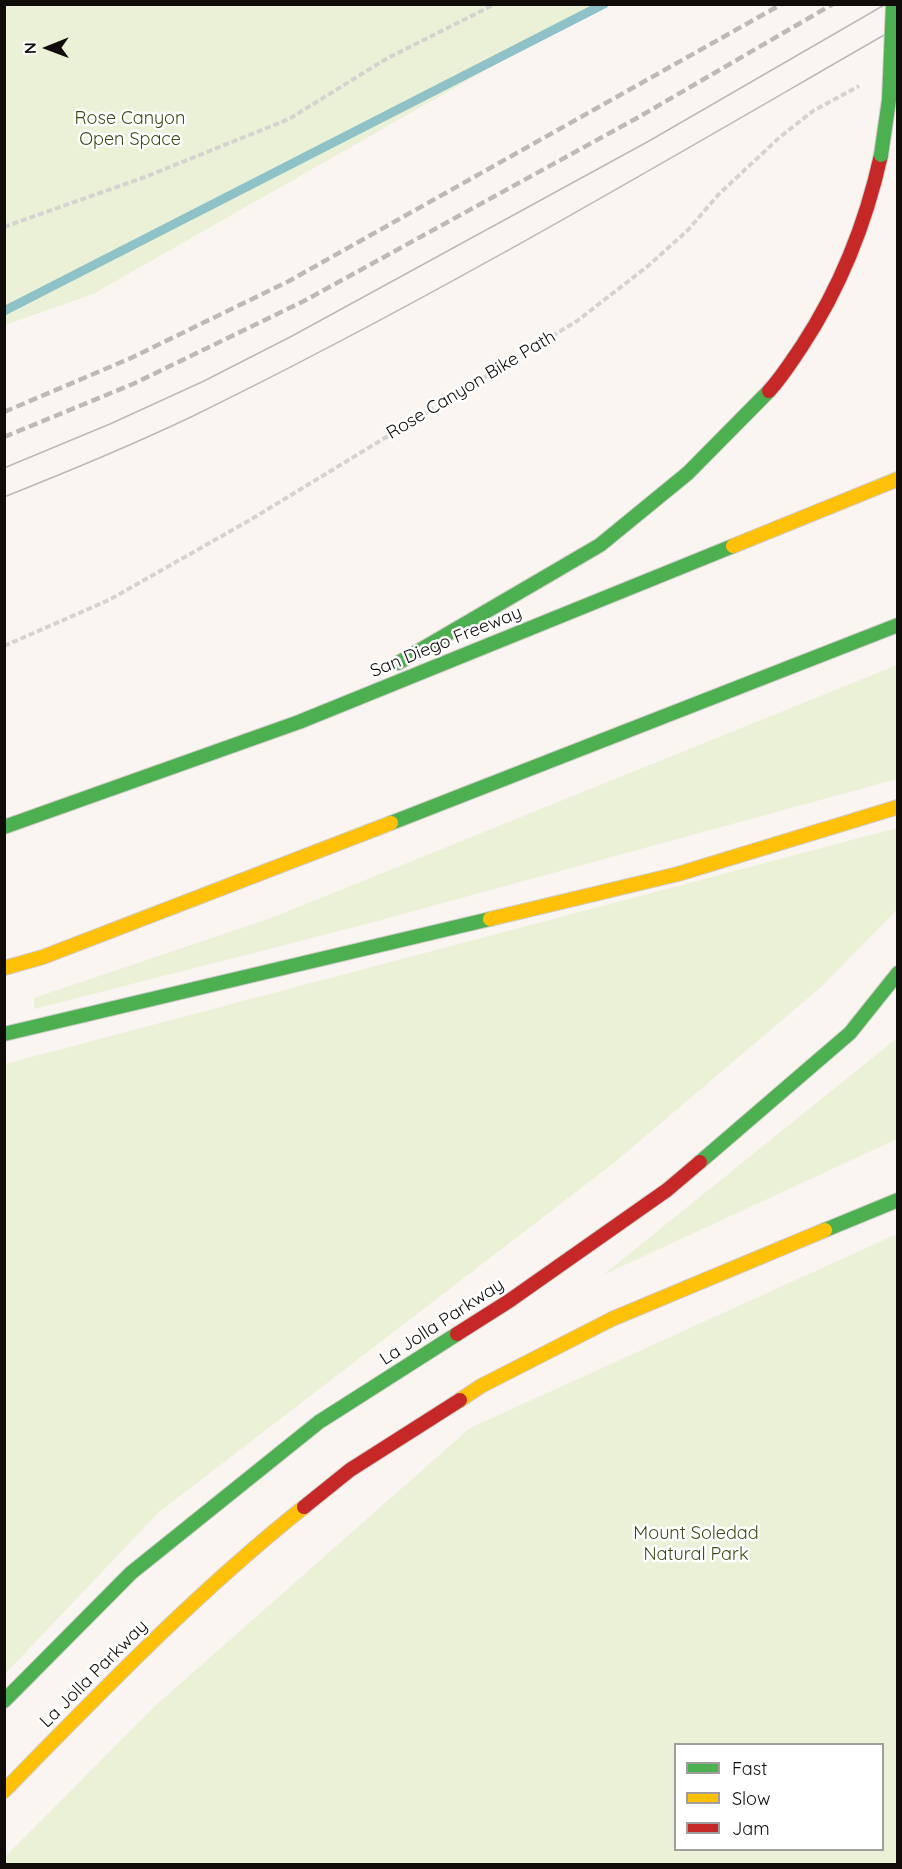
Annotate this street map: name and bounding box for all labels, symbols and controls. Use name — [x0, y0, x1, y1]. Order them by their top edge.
north arrow — [18, 18, 78, 78]
text: N — [20, 42, 40, 54]
park label: Rose Canyon Open Space — [75, 108, 185, 150]
street label: Rose Canyon Bike Path — [383, 326, 559, 444]
street label: San Diego Freeway — [367, 602, 525, 682]
street label: La Jolla Parkway — [376, 1274, 508, 1370]
park label: Mount Soledad Natural Park — [633, 1523, 759, 1565]
street label: La Jolla Parkway — [36, 1616, 152, 1732]
legend — [674, 1743, 884, 1851]
text: Fast — [732, 1757, 767, 1780]
text: Slow — [732, 1787, 770, 1810]
text: Jam — [732, 1817, 770, 1840]

